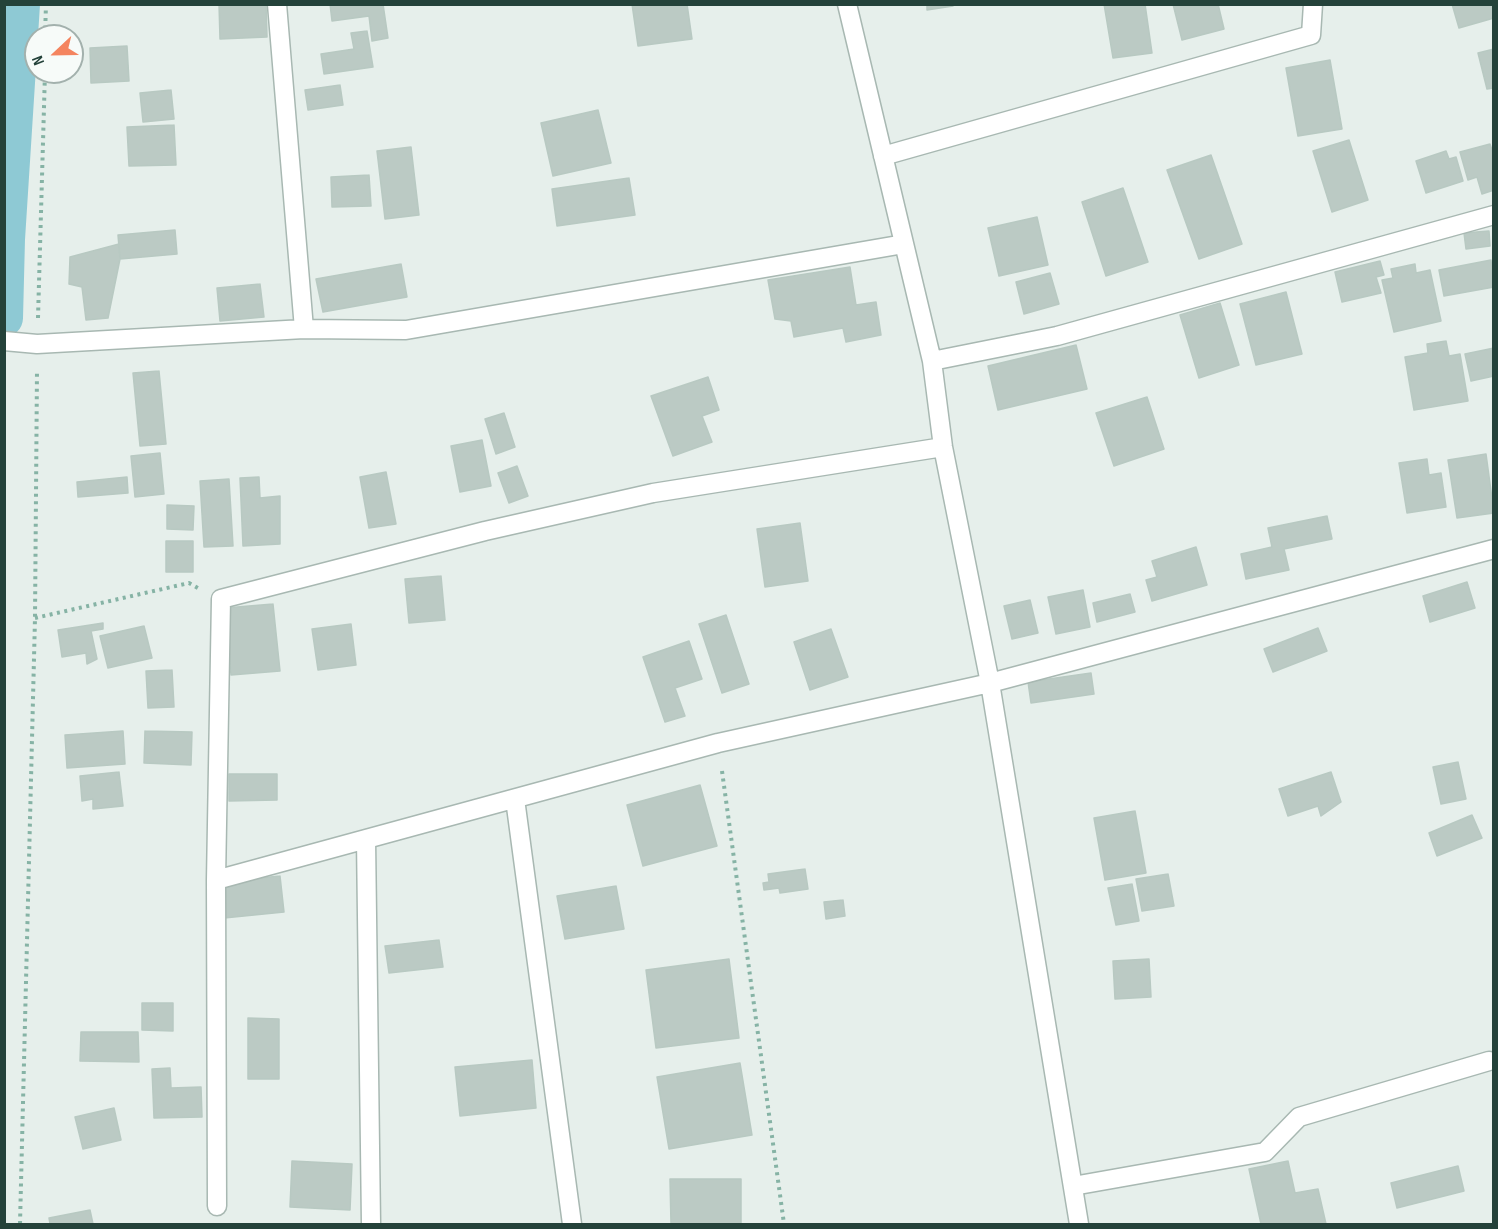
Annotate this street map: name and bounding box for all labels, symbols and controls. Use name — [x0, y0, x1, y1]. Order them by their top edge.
north arrow — [24, 24, 84, 84]
text: N — [28, 53, 49, 68]

